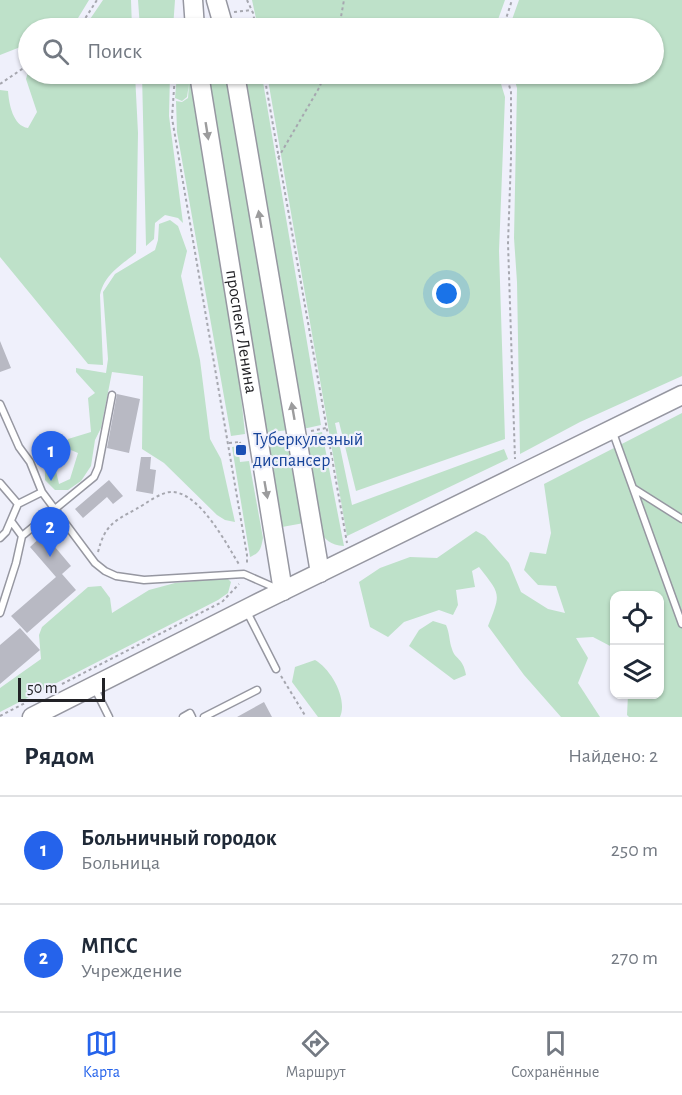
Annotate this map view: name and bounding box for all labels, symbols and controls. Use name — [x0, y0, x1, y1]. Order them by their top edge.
search box — [18, 18, 664, 84]
icon: search — [39, 35, 72, 68]
text: Поиск — [87, 40, 142, 62]
one-way arrow — [203, 122, 212, 141]
one-way arrow — [256, 209, 265, 228]
street label: проспект Ленина — [222, 268, 260, 395]
your location — [432, 279, 461, 308]
one-way arrow — [288, 402, 297, 421]
place label: Туберкулезный диспансер — [253, 430, 363, 470]
pin: 1 — [32, 432, 70, 481]
marker: Туберкулезный диспансер — [234, 443, 248, 457]
one-way arrow — [262, 480, 271, 499]
pin: 2 — [31, 508, 70, 557]
map controls — [610, 591, 664, 699]
button: locate — [610, 591, 664, 645]
button: layers — [610, 645, 664, 699]
scale bar — [18, 675, 105, 702]
text: 50 m — [27, 680, 58, 696]
text: Рядом — [24, 743, 95, 769]
text: Найдено: 2 — [568, 746, 658, 766]
text: Больничный городок — [81, 827, 277, 849]
text: 1 — [40, 840, 47, 860]
text: 250 m — [611, 840, 658, 860]
text: Больница — [81, 853, 160, 873]
text: МПСС — [81, 935, 138, 957]
text: 2 — [39, 948, 48, 968]
text: 270 m — [611, 948, 658, 968]
text: Учреждение — [81, 961, 182, 981]
tab: Карта — [83, 1027, 120, 1082]
tab: Маршрут — [286, 1027, 346, 1082]
tab: Сохранённые — [511, 1027, 599, 1082]

